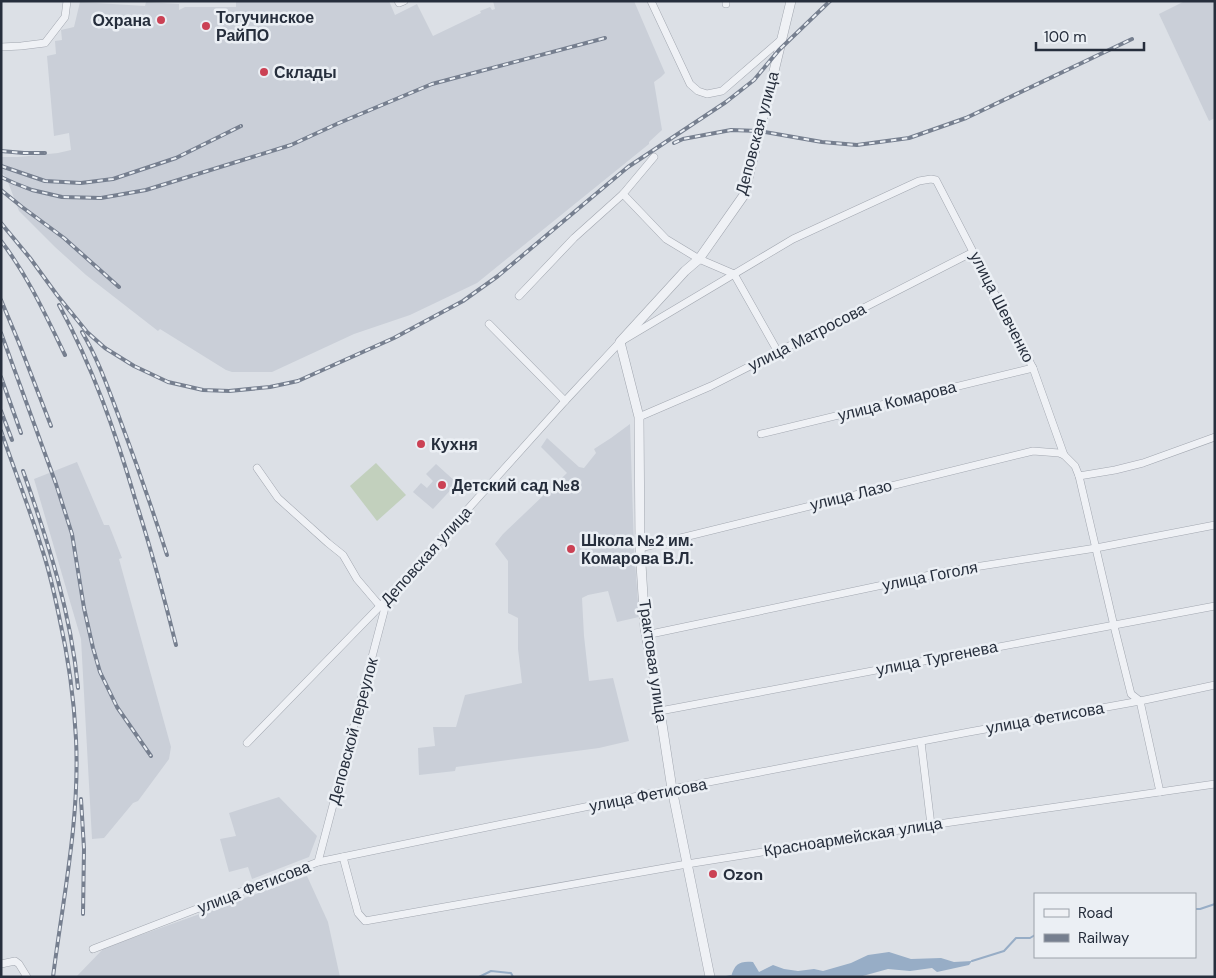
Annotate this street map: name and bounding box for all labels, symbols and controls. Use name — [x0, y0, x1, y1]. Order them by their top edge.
place label: Тогучинское РайПО — [216, 7, 314, 46]
place label: Охрана — [92, 10, 151, 31]
marker: Охрана — [155, 14, 167, 26]
marker: Тогучинское РайПО — [200, 20, 212, 32]
scale bar — [1036, 20, 1144, 52]
text: 100 m — [1044, 27, 1087, 47]
place label: Склады — [274, 62, 337, 83]
marker: Склады — [258, 66, 270, 78]
street label: Деповская улица — [730, 69, 784, 197]
street label: улица Шевченко — [965, 248, 1039, 366]
street label: улица Матросова — [744, 298, 870, 376]
street label: улица Комарова — [836, 376, 959, 426]
place label: Кухня — [431, 434, 478, 455]
marker: Кухня — [415, 438, 427, 450]
place label: Детский сад №8 — [452, 475, 580, 496]
street label: улица Лазо — [808, 475, 894, 515]
marker: Детский сад №8 — [436, 479, 448, 491]
street label: Деповская улица — [376, 502, 476, 610]
place label: Школа №2 им. Комарова В.Л. — [581, 530, 694, 569]
marker: Школа №2 им. Комарова В.Л. — [565, 543, 577, 555]
street label: улица Гоголя — [881, 556, 979, 596]
street label: Трактовая улица — [634, 598, 672, 724]
street label: улица Тургенева — [875, 636, 1000, 680]
street label: Деповской переулок — [323, 654, 383, 807]
street label: улица Фетисова — [984, 697, 1106, 739]
street label: улица Фетисова — [587, 773, 709, 817]
street label: Красноармейская улица — [762, 812, 944, 861]
street label: улица Фетисова — [195, 856, 314, 918]
place label: Ozon — [723, 864, 763, 885]
marker: Ozon — [707, 868, 719, 880]
legend — [1034, 893, 1196, 958]
text: Road — [1078, 903, 1113, 923]
text: Railway — [1078, 928, 1130, 948]

